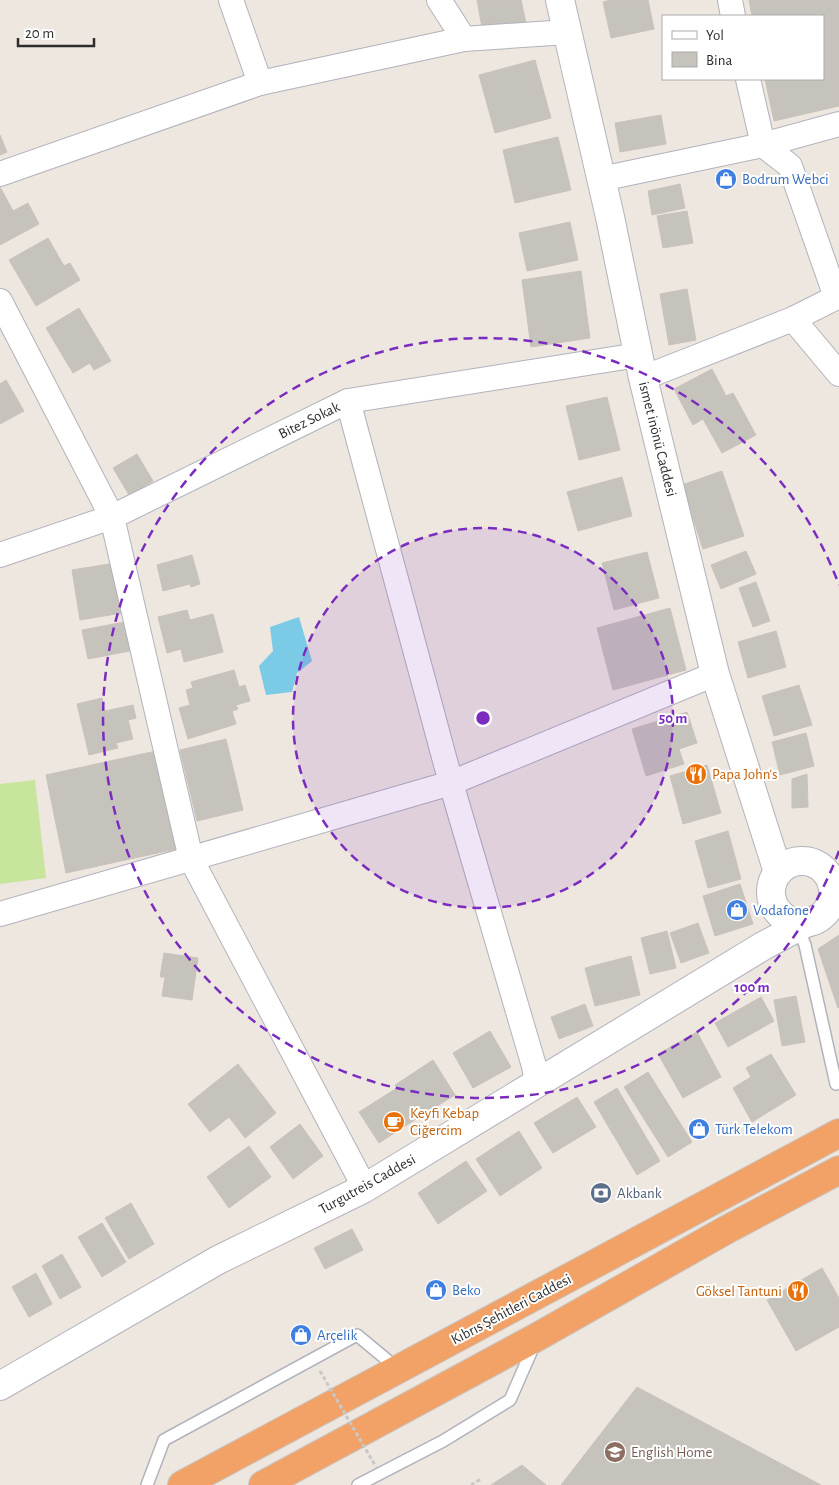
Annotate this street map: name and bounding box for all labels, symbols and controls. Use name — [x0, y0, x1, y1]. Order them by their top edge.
scale bar — [18, 15, 94, 47]
legend — [662, 15, 824, 80]
text: 20 m — [25, 26, 54, 41]
text: Yol — [706, 28, 724, 43]
text: Bina — [706, 53, 732, 68]
shop icon: Bodrum Webci — [714, 167, 738, 191]
place label: Bodrum Webci — [742, 172, 829, 187]
street label: ismet inönü Caddesi — [636, 380, 679, 498]
street label: Bitez Sokak — [276, 399, 342, 442]
centre of rings — [474, 709, 492, 727]
text: 50 m — [659, 711, 687, 726]
restaurant icon: Papa John's — [684, 762, 708, 786]
place label: Papa John's — [712, 767, 778, 782]
shop icon: Vodafone — [725, 898, 749, 922]
place label: Vodafone — [753, 903, 809, 918]
text: 100 m — [734, 980, 770, 995]
place label: Keyfi Kebap Ciğercim — [410, 1106, 479, 1138]
cafe icon: Keyfi Kebap Ciğercim — [382, 1110, 406, 1134]
shop icon: Türk Telekom — [687, 1117, 711, 1141]
place label: Türk Telekom — [715, 1122, 793, 1137]
street label: Turgutreis Caddesi — [316, 1152, 418, 1217]
bank icon: Akbank — [589, 1181, 613, 1205]
place label: Akbank — [617, 1186, 662, 1201]
street label: Kıbrıs Şehitleri Caddesi — [449, 1271, 574, 1347]
shop icon: Beko — [424, 1278, 448, 1302]
restaurant icon: Göksel Tantuni — [786, 1279, 810, 1303]
place label: Beko — [452, 1283, 481, 1298]
place label: Göksel Tantuni — [696, 1284, 782, 1299]
shop icon: Arçelik — [289, 1323, 313, 1347]
place label: Arçelik — [317, 1328, 357, 1343]
school or university icon: English Home — [603, 1440, 627, 1464]
place label: English Home — [631, 1445, 712, 1460]

